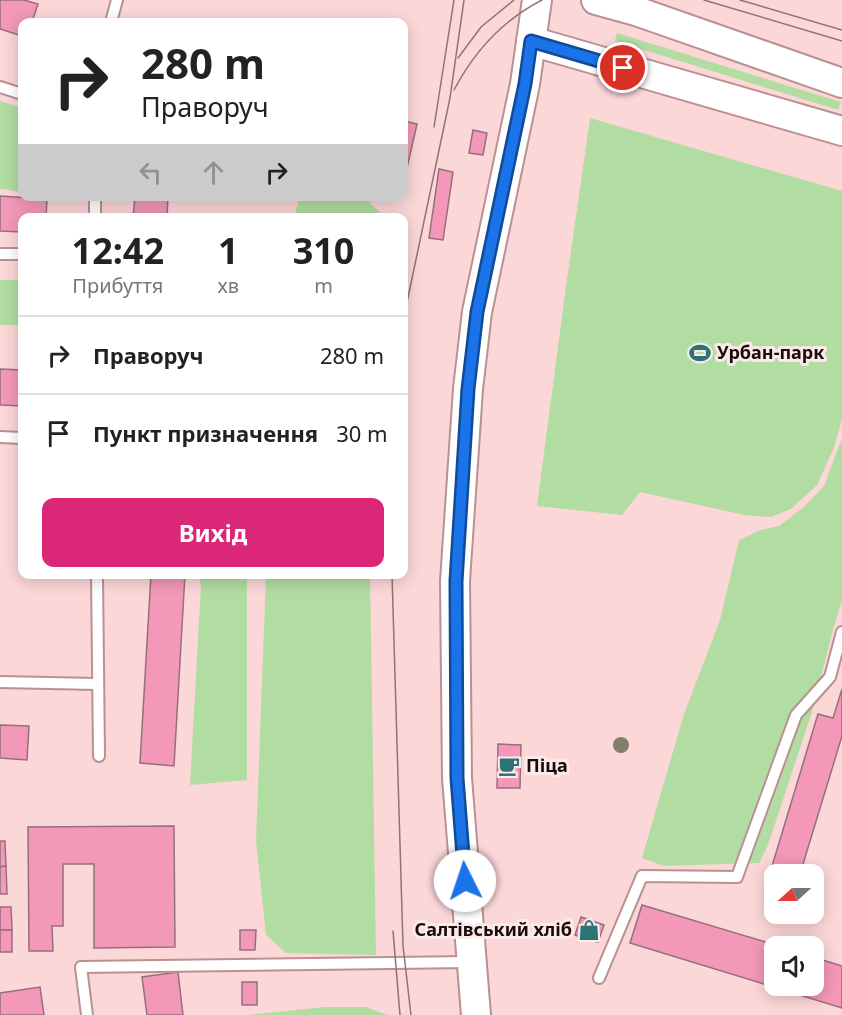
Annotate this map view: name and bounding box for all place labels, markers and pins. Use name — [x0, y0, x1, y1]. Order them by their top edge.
pin — [597, 42, 648, 93]
place label: Урбан-парк — [717, 340, 824, 364]
sports icon: Урбан-парк — [688, 341, 712, 365]
place label: Піца — [526, 753, 568, 777]
cafe icon: Піца — [497, 754, 521, 778]
place label: Салтівський хліб — [415, 917, 572, 941]
shop icon: Салтівський хліб — [577, 918, 601, 942]

